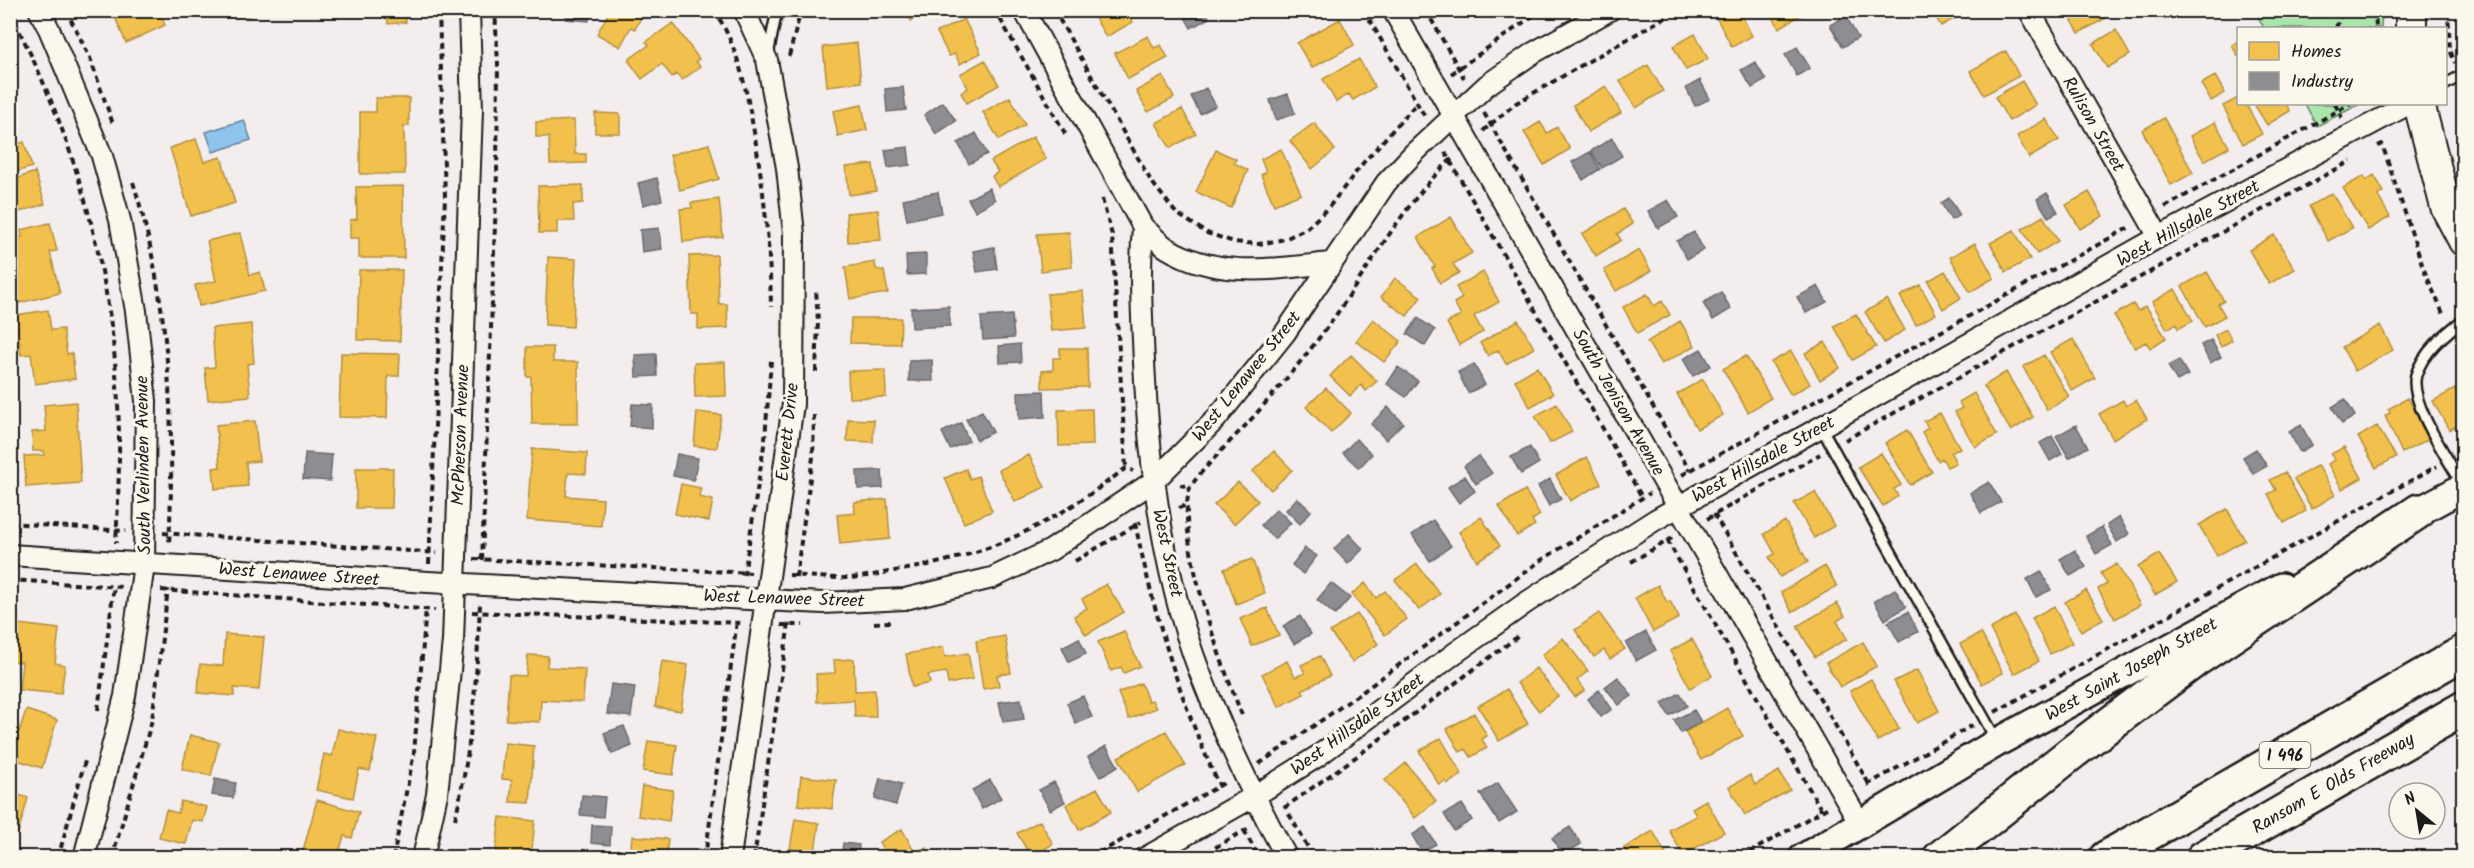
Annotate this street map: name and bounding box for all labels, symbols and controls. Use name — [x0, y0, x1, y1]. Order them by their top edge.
legend — [2237, 27, 2447, 105]
text: Homes — [2291, 38, 2342, 67]
text: Industry — [2291, 68, 2353, 97]
street label: Rulison Street — [2054, 72, 2132, 179]
street label: West Hillsdale Street — [2112, 172, 2266, 276]
street label: West Lenawee Street — [1185, 304, 1310, 449]
street label: South Jenison Avenue — [1564, 324, 1672, 482]
street label: McPherson Avenue — [445, 364, 478, 506]
street label: South Verlinden Avenue — [128, 375, 161, 555]
street label: Everett Drive — [769, 381, 808, 483]
street label: West Hillsdale Street — [1687, 408, 1841, 512]
street label: West Street — [1143, 506, 1190, 601]
street label: West Lenawee Street — [217, 555, 381, 596]
street label: West Lenawee Street — [703, 582, 866, 617]
street label: West Saint Joseph Street — [2040, 610, 2224, 730]
street label: West Hillsdale Street — [1285, 666, 1432, 784]
street label: Ransom E Olds Freeway — [2247, 726, 2421, 843]
road number: I 496 — [2260, 742, 2310, 768]
north arrow — [2387, 781, 2447, 841]
text: N — [2400, 786, 2421, 813]

